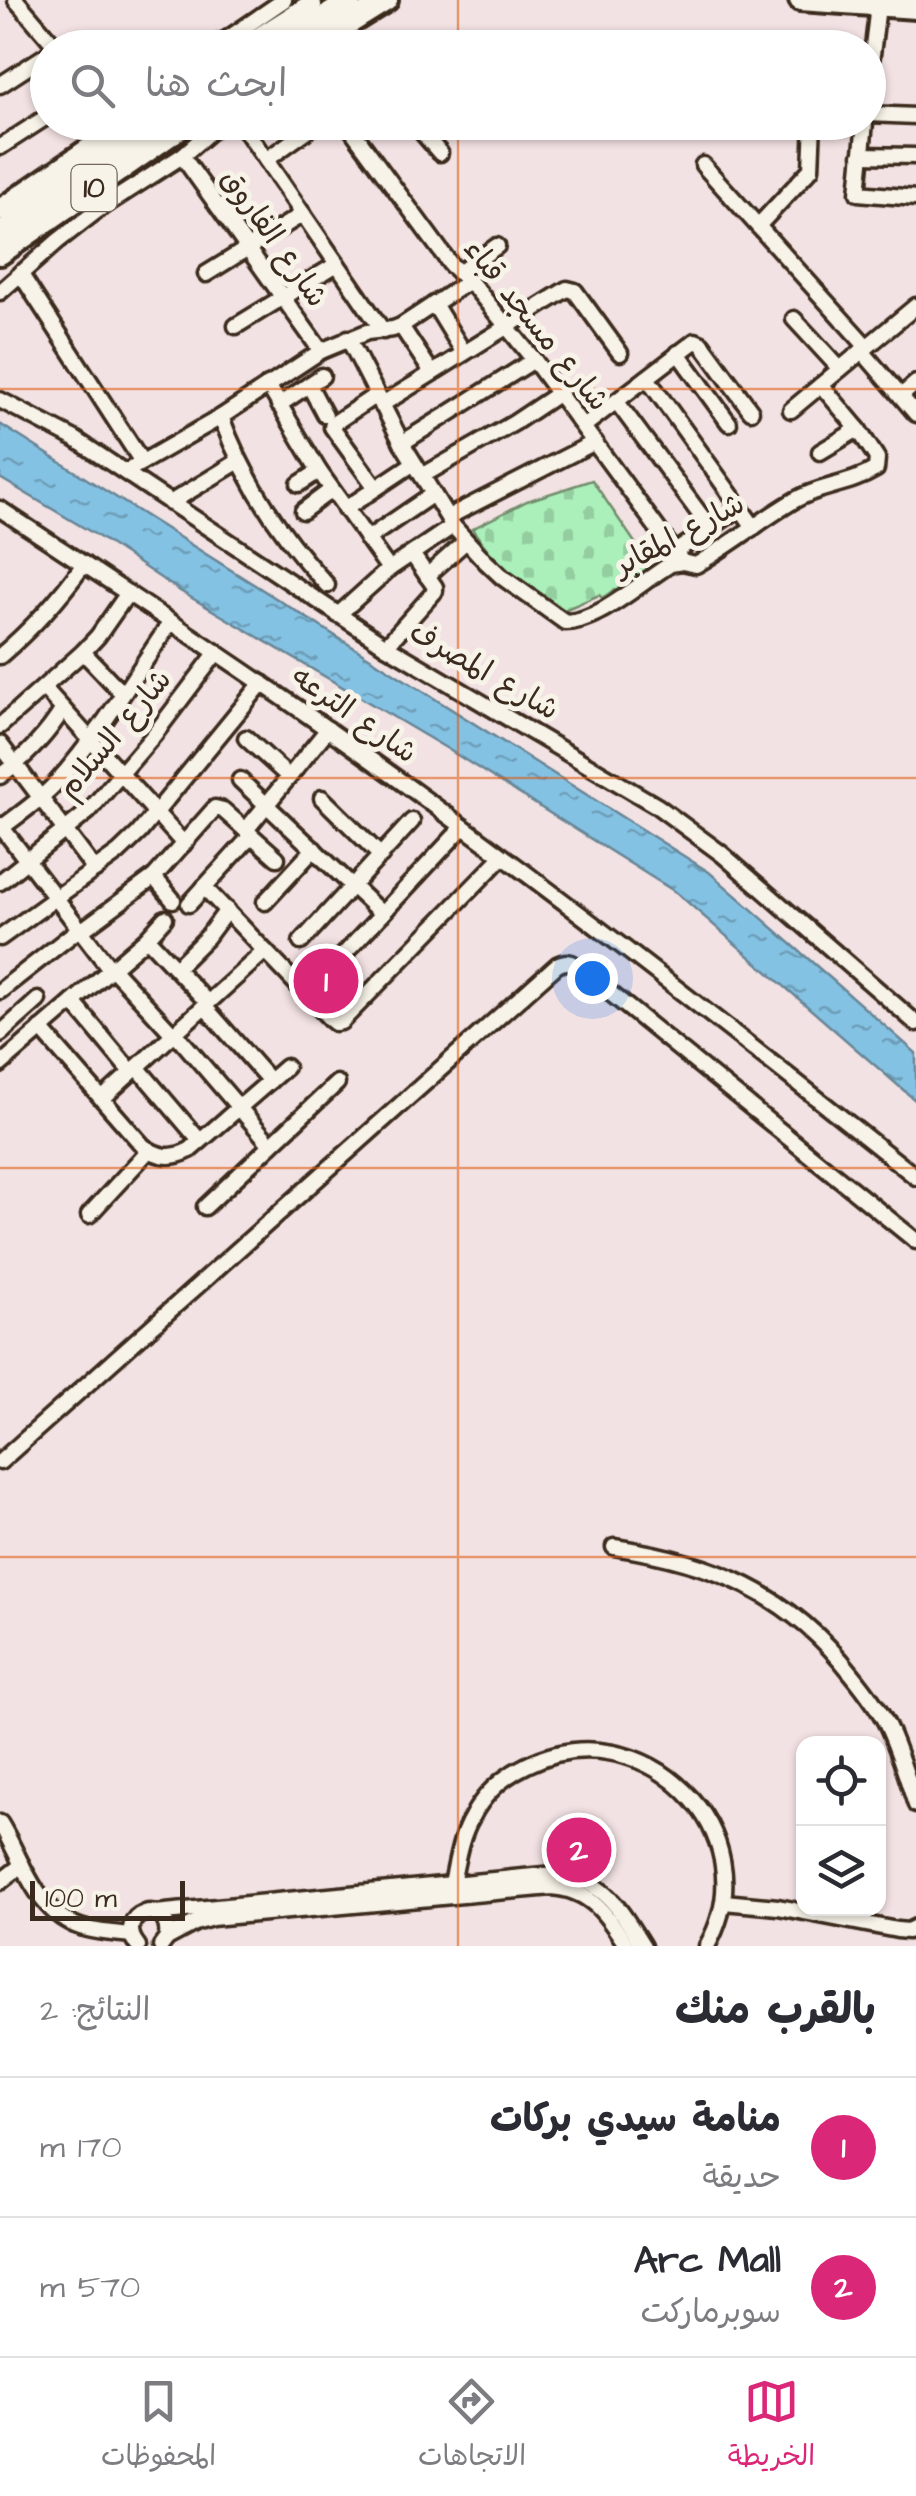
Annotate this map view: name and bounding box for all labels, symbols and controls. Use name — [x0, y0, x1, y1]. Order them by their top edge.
search box — [30, 30, 886, 140]
icon: search — [65, 58, 120, 113]
text: ابحث هنا — [145, 59, 287, 111]
street label: شارع الفاروق — [211, 160, 337, 316]
road number: 10 — [72, 165, 116, 211]
street label: شارع مسجد قباء — [453, 230, 619, 420]
street label: شارع المقابر — [603, 483, 752, 589]
street label: شارع المصرف — [401, 611, 567, 731]
street label: شارع الترعه — [283, 656, 425, 774]
street label: شارع السلام — [48, 660, 182, 808]
pin: 1 — [294, 944, 358, 1018]
your location — [567, 953, 618, 1004]
map controls — [796, 1736, 886, 1916]
button: locate — [796, 1736, 886, 1826]
pin: 2 — [546, 1812, 612, 1888]
button: layers — [796, 1826, 886, 1916]
scale bar — [30, 1876, 185, 1920]
text: 100 m — [45, 1879, 117, 1918]
text: بالقرب منك — [675, 1982, 876, 2040]
text: النتائج: 2 — [40, 1988, 150, 2033]
text: منامة سيدي بركات — [490, 2094, 781, 2146]
text: 170 m — [40, 2125, 122, 2170]
text: 1 — [841, 2125, 846, 2170]
text: حديقة — [703, 2155, 781, 2200]
text: Arc Mall — [634, 2235, 781, 2287]
text: 570 m — [40, 2265, 140, 2310]
text: 2 — [834, 2265, 853, 2310]
text: سوبرماركت — [640, 2290, 781, 2335]
tab: المحفوظات — [101, 2374, 216, 2480]
tab: الاتجاهات — [418, 2374, 526, 2480]
tab: الخريطة — [728, 2374, 815, 2480]

